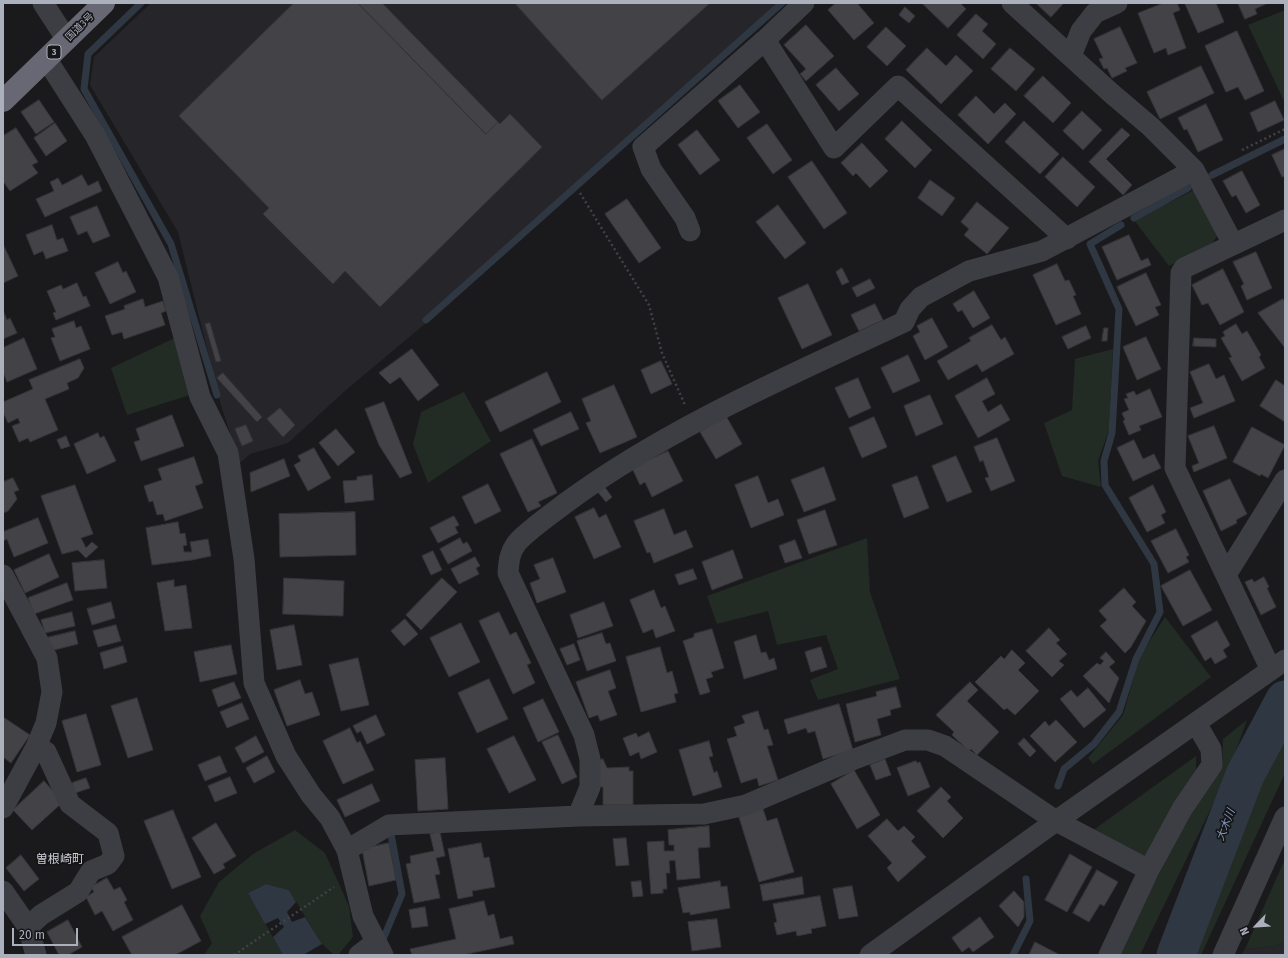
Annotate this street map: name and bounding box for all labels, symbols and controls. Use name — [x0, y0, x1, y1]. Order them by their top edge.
street label: 国道3号 — [63, 10, 97, 44]
road number: 3 — [47, 45, 61, 59]
water label: 大木川 — [1214, 807, 1238, 843]
district label: 曽根崎町 — [36, 853, 84, 867]
north arrow — [1236, 906, 1276, 946]
scale bar — [14, 920, 80, 946]
text: N — [1237, 925, 1252, 937]
text: 20 m — [19, 928, 45, 942]

